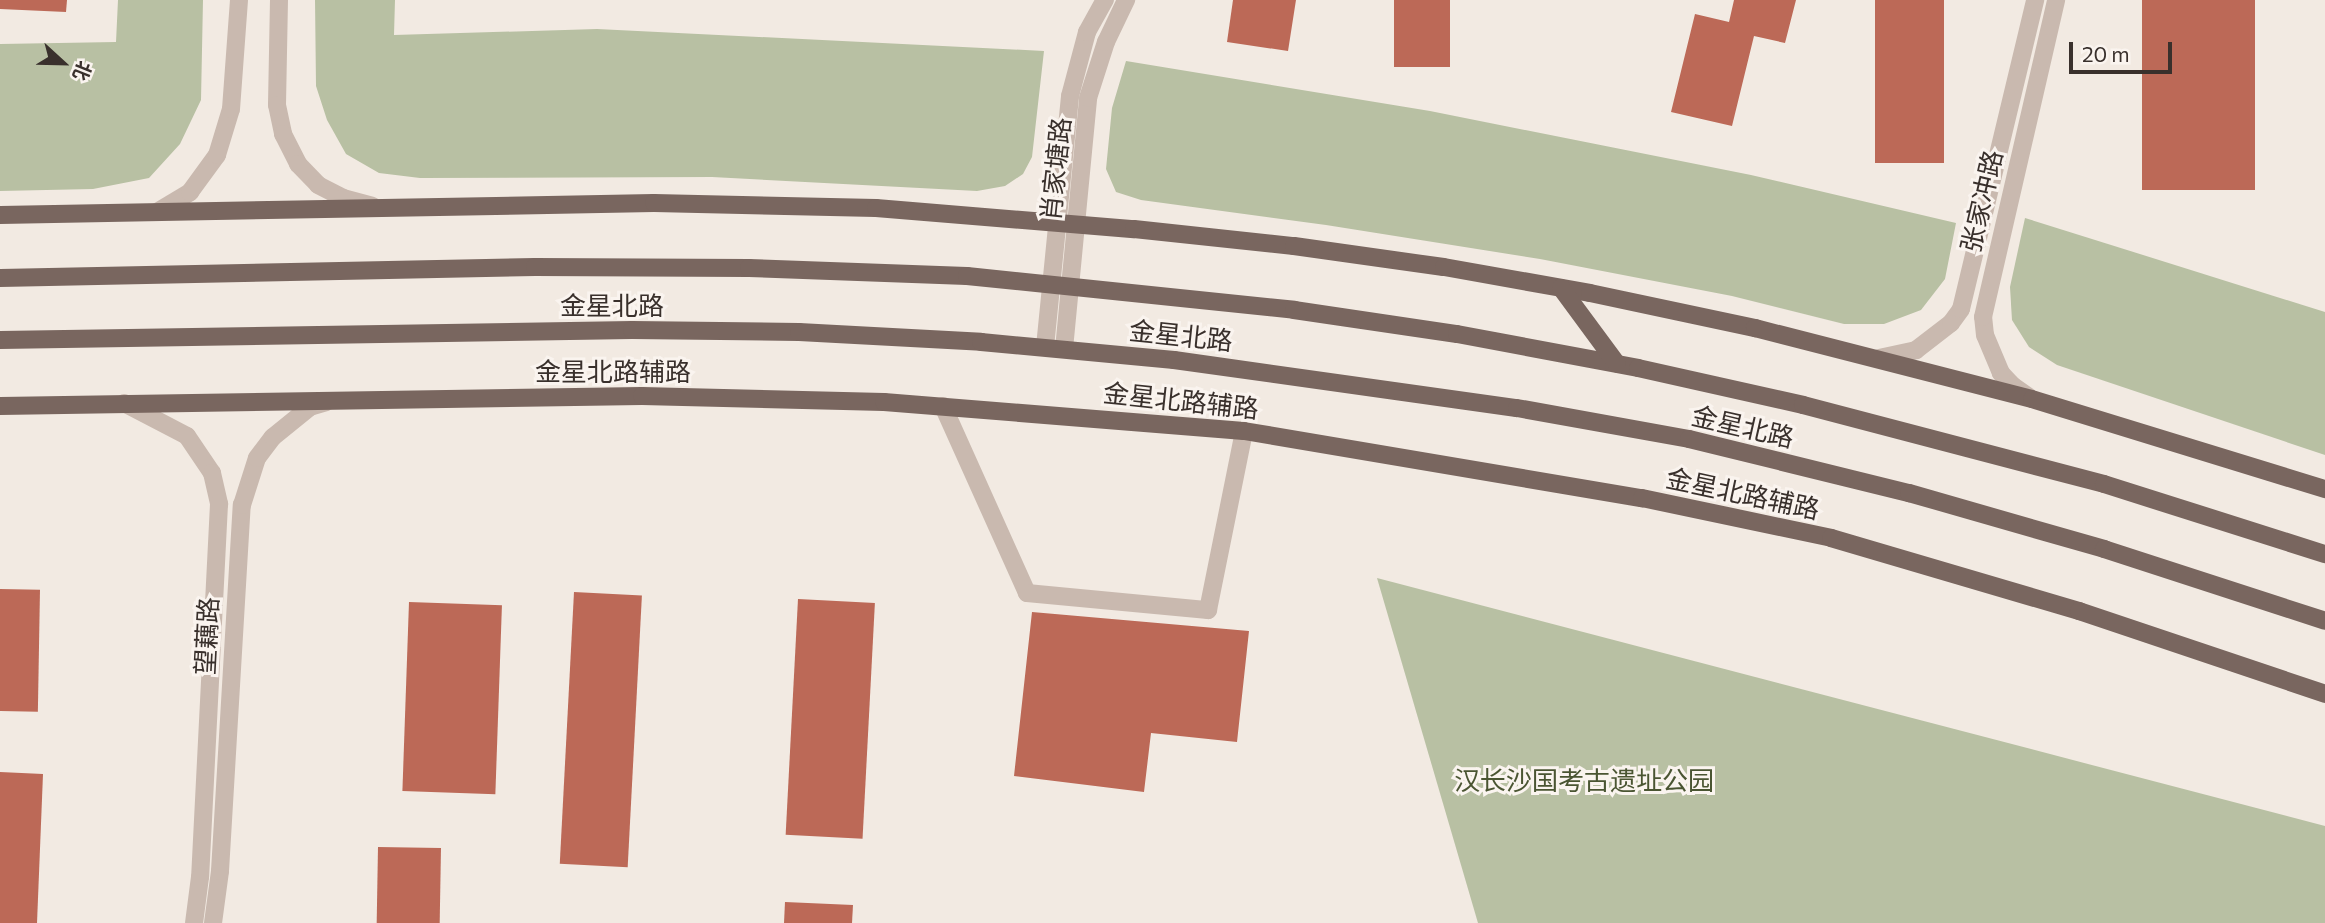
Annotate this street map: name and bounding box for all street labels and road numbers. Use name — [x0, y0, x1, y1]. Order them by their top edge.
street label: 肖家塘路 — [1034, 116, 1076, 222]
street label: 张家冲路 — [1954, 147, 2008, 255]
street label: 金星北路 — [560, 289, 664, 321]
street label: 金星北路 — [1128, 314, 1234, 356]
street label: 金星北路辅路 — [535, 355, 691, 387]
street label: 金星北路辅路 — [1102, 376, 1260, 424]
street label: 金星北路 — [1689, 399, 1797, 453]
street label: 金星北路辅路 — [1663, 462, 1823, 524]
street label: 望藕路 — [188, 596, 224, 676]

